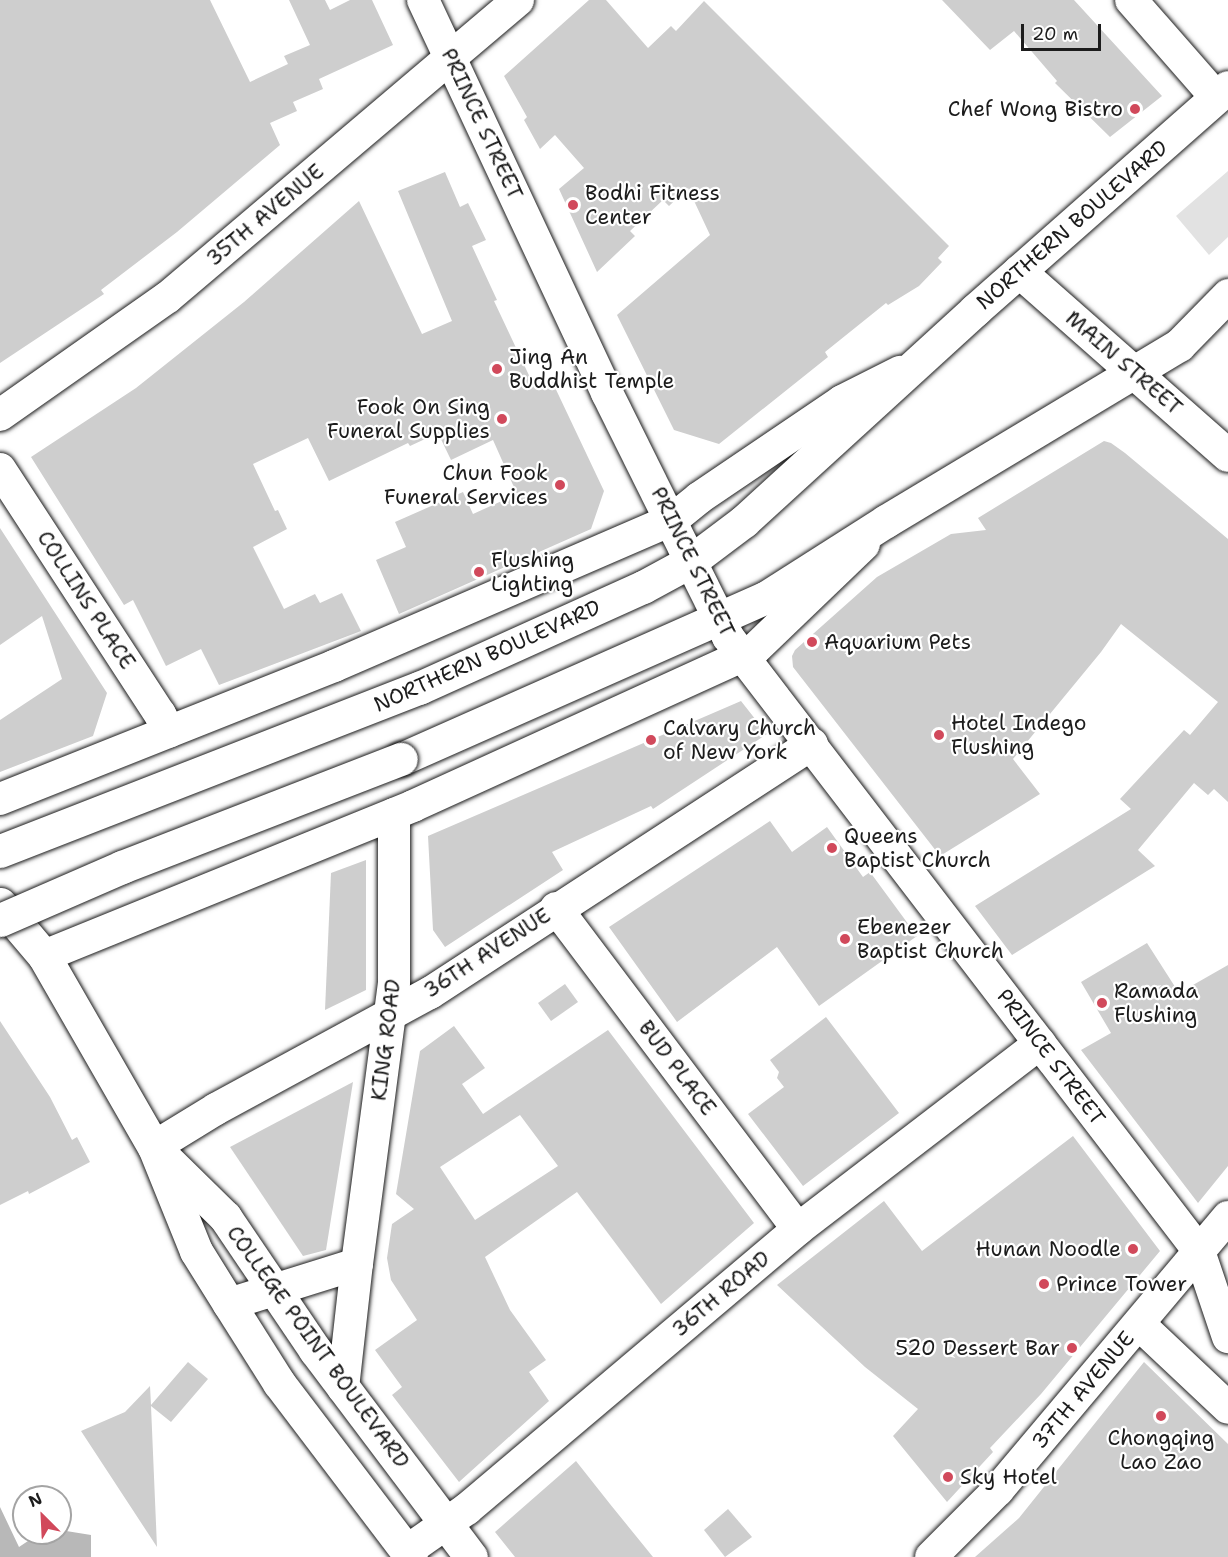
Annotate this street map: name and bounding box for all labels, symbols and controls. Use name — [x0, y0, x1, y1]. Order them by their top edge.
scale bar — [1024, 12, 1104, 50]
text: 20 m — [1032, 22, 1078, 46]
street label: PRINCE STREET — [436, 44, 528, 204]
place label: Chef Wong Bistro — [948, 96, 1123, 122]
marker: Chef Wong Bistro — [1128, 102, 1142, 116]
street label: NORTHERN BOULEVARD — [971, 135, 1173, 315]
street label: 35TH AVENUE — [201, 159, 329, 271]
place label: Bodhi Fitness Center — [585, 180, 720, 230]
marker: Bodhi Fitness Center — [566, 198, 580, 212]
street label: MAIN STREET — [1061, 305, 1187, 421]
place label: Jing An Buddhist Temple — [509, 344, 674, 394]
marker: Jing An Buddhist Temple — [490, 362, 504, 376]
place label: Fook On Sing Funeral Supplies — [327, 394, 490, 444]
marker: Fook On Sing Funeral Supplies — [495, 412, 509, 426]
place label: Chun Fook Funeral Services — [384, 460, 548, 510]
marker: Chun Fook Funeral Services — [553, 478, 567, 492]
street label: PRINCE STREET — [646, 483, 740, 641]
street label: COLLINS PLACE — [32, 526, 140, 674]
place label: Flushing Lighting — [491, 547, 574, 597]
marker: Flushing Lighting — [472, 565, 486, 579]
street label: NORTHERN BOULEVARD — [370, 595, 604, 717]
place label: Aquarium Pets — [824, 629, 971, 655]
marker: Aquarium Pets — [805, 635, 819, 649]
place label: Hotel Indego Flushing — [951, 710, 1087, 760]
place label: Calvary Church of New York — [663, 715, 816, 765]
marker: Hotel Indego Flushing — [932, 728, 946, 742]
marker: Calvary Church of New York — [644, 733, 658, 747]
place label: Queens Baptist Church — [844, 823, 991, 873]
marker: Queens Baptist Church — [825, 841, 839, 855]
street label: 36TH AVENUE — [419, 903, 555, 1003]
place label: Ebenezer Baptist Church — [857, 914, 1004, 964]
marker: Ebenezer Baptist Church — [838, 932, 852, 946]
street label: KING ROAD — [366, 978, 406, 1102]
place label: Ramada Flushing — [1114, 978, 1198, 1028]
street label: PRINCE STREET — [992, 984, 1110, 1130]
marker: Ramada Flushing — [1095, 996, 1109, 1010]
street label: BUD PLACE — [633, 1016, 721, 1120]
street label: COLLEGE POINT BOULEVARD — [222, 1221, 414, 1473]
place label: Hunan Noodle — [975, 1236, 1121, 1262]
marker: Hunan Noodle — [1126, 1242, 1140, 1256]
street label: 36TH ROAD — [667, 1246, 775, 1342]
place label: Prince Tower — [1056, 1271, 1187, 1297]
marker: Prince Tower — [1037, 1277, 1051, 1291]
street label: 37TH AVENUE — [1027, 1326, 1139, 1454]
place label: 520 Dessert Bar — [895, 1335, 1060, 1361]
marker: 520 Dessert Bar — [1065, 1341, 1079, 1355]
marker: Chongqing Lao Zao — [1154, 1409, 1168, 1423]
place label: Chongqing Lao Zao — [1108, 1425, 1214, 1475]
place label: Sky Hotel — [960, 1464, 1057, 1490]
marker: Sky Hotel — [941, 1470, 955, 1484]
north arrow — [12, 1485, 72, 1545]
text: N — [25, 1488, 45, 1512]

